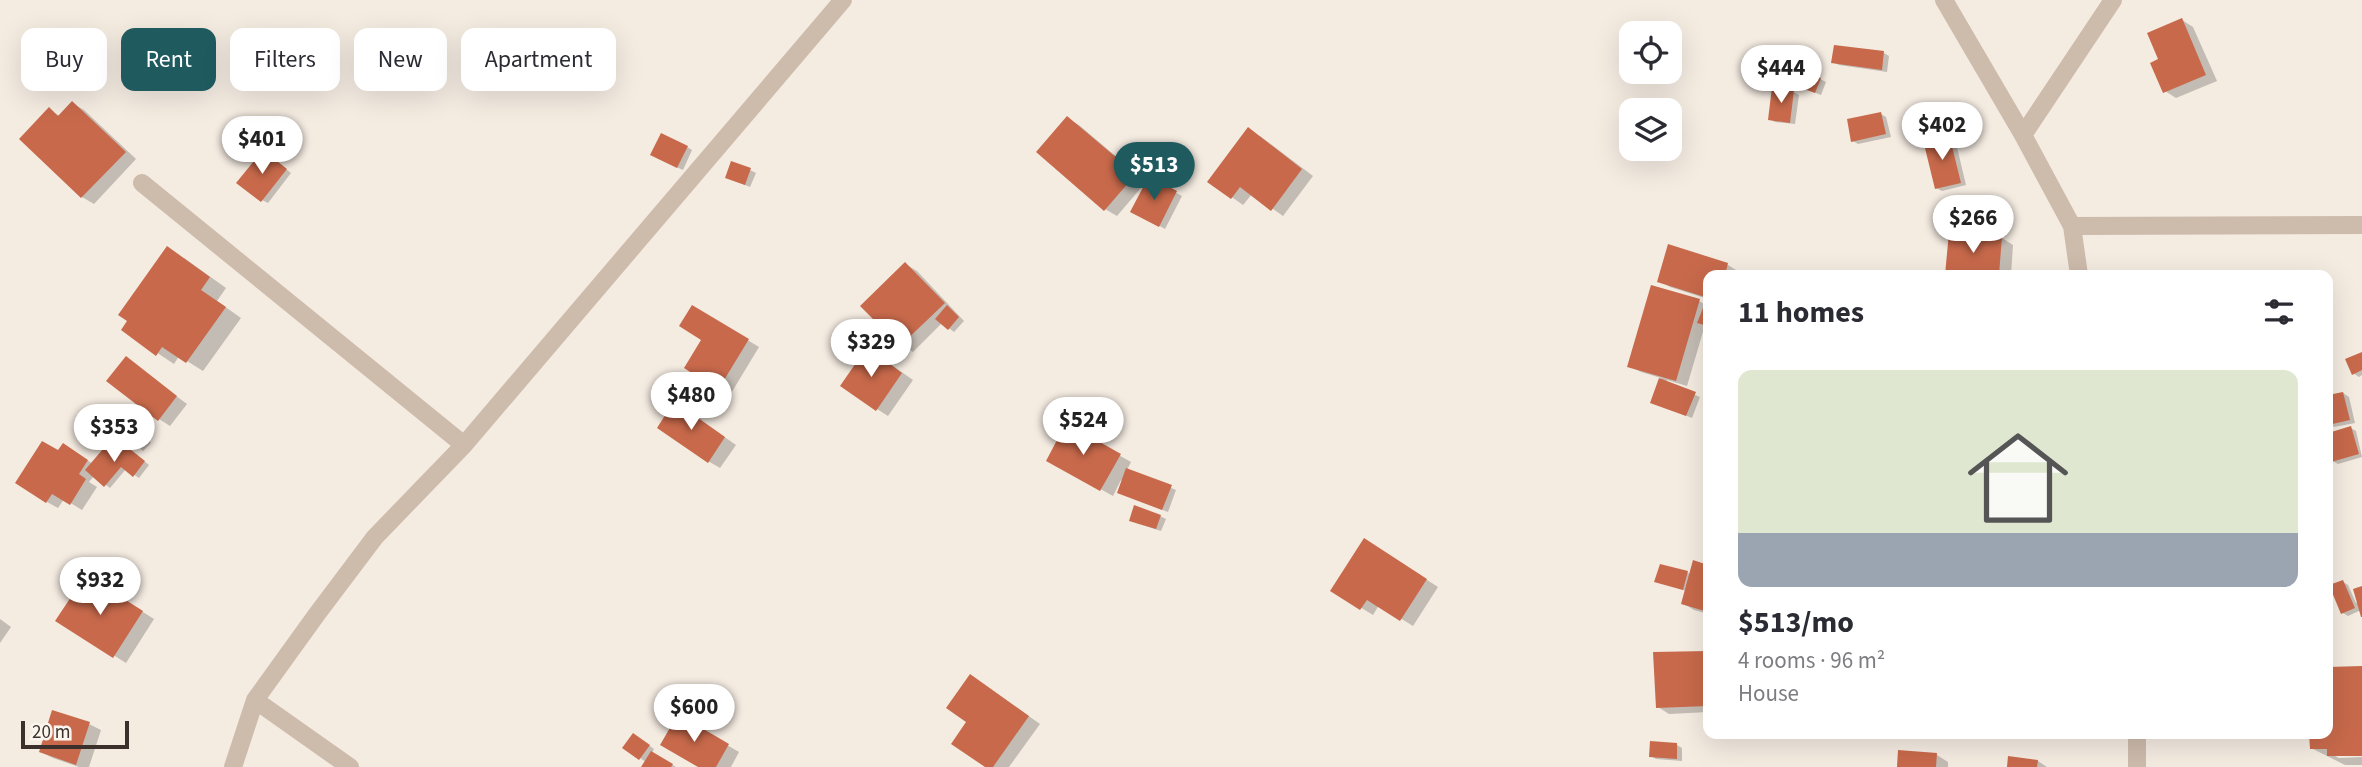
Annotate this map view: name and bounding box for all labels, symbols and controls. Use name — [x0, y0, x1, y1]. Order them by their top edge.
map controls — [1619, 21, 1682, 161]
button: locate — [1619, 21, 1682, 84]
chip: Buy — [21, 28, 107, 91]
chip: Rent — [121, 28, 216, 91]
chip: Filters — [230, 28, 340, 91]
chip: New — [354, 28, 447, 91]
chip: Apartment — [461, 28, 616, 91]
pin: $444 — [1740, 46, 1822, 105]
text: $444 — [1757, 51, 1805, 84]
button: layers — [1619, 98, 1682, 161]
pin: $402 — [1901, 102, 1983, 162]
text: $402 — [1918, 108, 1966, 141]
pin: $401 — [221, 116, 303, 176]
text: $401 — [238, 122, 286, 155]
pin: $513 — [1113, 142, 1195, 202]
text: $513 — [1130, 148, 1178, 181]
pin: $266 — [1932, 196, 2014, 255]
text: $266 — [1949, 201, 1997, 234]
text: 11 homes — [1738, 291, 1864, 334]
icon: filters — [2260, 293, 2298, 331]
pin: $329 — [830, 320, 912, 379]
text: $329 — [847, 325, 895, 358]
pin: $480 — [650, 372, 732, 432]
text: $480 — [667, 378, 715, 411]
pin: $524 — [1042, 398, 1124, 457]
text: $524 — [1059, 403, 1107, 436]
pin: $353 — [73, 405, 155, 464]
text: $353 — [90, 410, 138, 443]
icon: home — [1955, 415, 2081, 541]
pin: $932 — [59, 558, 141, 617]
text: $932 — [76, 563, 124, 596]
text: $513/mo — [1738, 601, 1854, 644]
text: 4 rooms · 96 m² — [1738, 644, 1885, 677]
text: House — [1738, 677, 1799, 710]
pin: $600 — [653, 684, 735, 744]
text: $600 — [670, 690, 718, 723]
scale bar — [21, 718, 130, 750]
text: 20 m — [32, 719, 70, 746]

